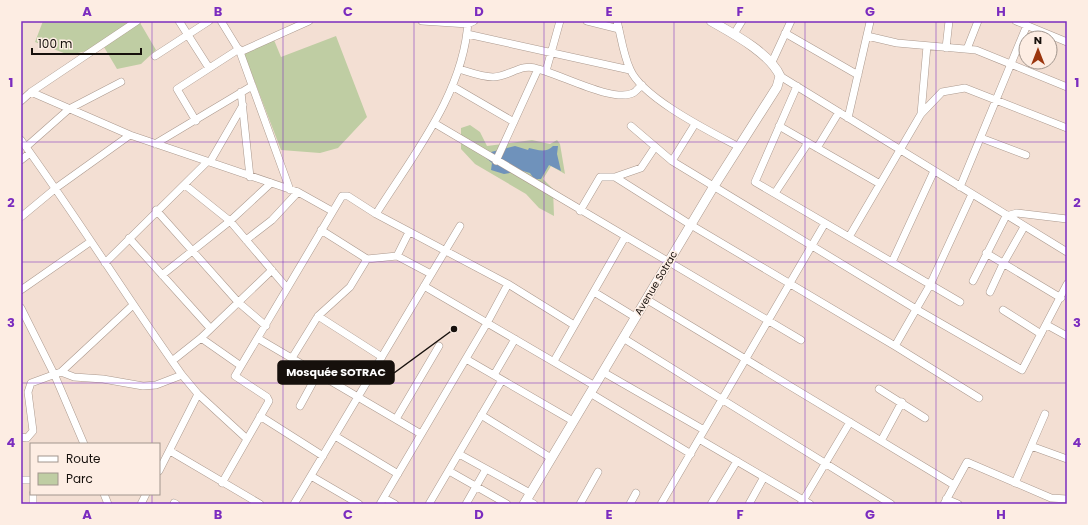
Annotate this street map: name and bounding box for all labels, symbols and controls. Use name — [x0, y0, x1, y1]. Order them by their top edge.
text: A — [82, 2, 92, 21]
text: B — [214, 2, 223, 21]
text: C — [343, 2, 353, 21]
text: D — [474, 2, 484, 21]
text: E — [605, 2, 613, 21]
text: F — [736, 2, 744, 21]
text: G — [865, 2, 875, 21]
text: H — [996, 2, 1006, 21]
scale bar — [32, 30, 141, 56]
north arrow — [1018, 30, 1058, 70]
text: N — [1034, 32, 1042, 48]
text: 100 m — [38, 35, 72, 52]
text: 1 — [9, 73, 13, 92]
text: 1 — [1075, 73, 1079, 92]
text: 2 — [7, 193, 15, 212]
text: 2 — [1073, 193, 1081, 212]
street label: Avenue Sotrac — [631, 248, 681, 318]
text: 3 — [7, 313, 15, 332]
text: 3 — [1073, 313, 1081, 332]
callout: Mosquée SOTRAC — [278, 361, 394, 384]
text: Mosquée SOTRAC — [286, 364, 386, 380]
text: 4 — [7, 433, 16, 452]
text: 4 — [1073, 433, 1082, 452]
legend — [30, 443, 160, 495]
text: Route — [66, 450, 100, 467]
text: Parc — [66, 470, 93, 487]
text: A — [82, 505, 92, 524]
text: B — [214, 505, 223, 524]
text: C — [343, 505, 353, 524]
text: D — [474, 505, 484, 524]
text: E — [605, 505, 613, 524]
text: F — [736, 505, 744, 524]
text: G — [865, 505, 875, 524]
text: H — [996, 505, 1006, 524]

